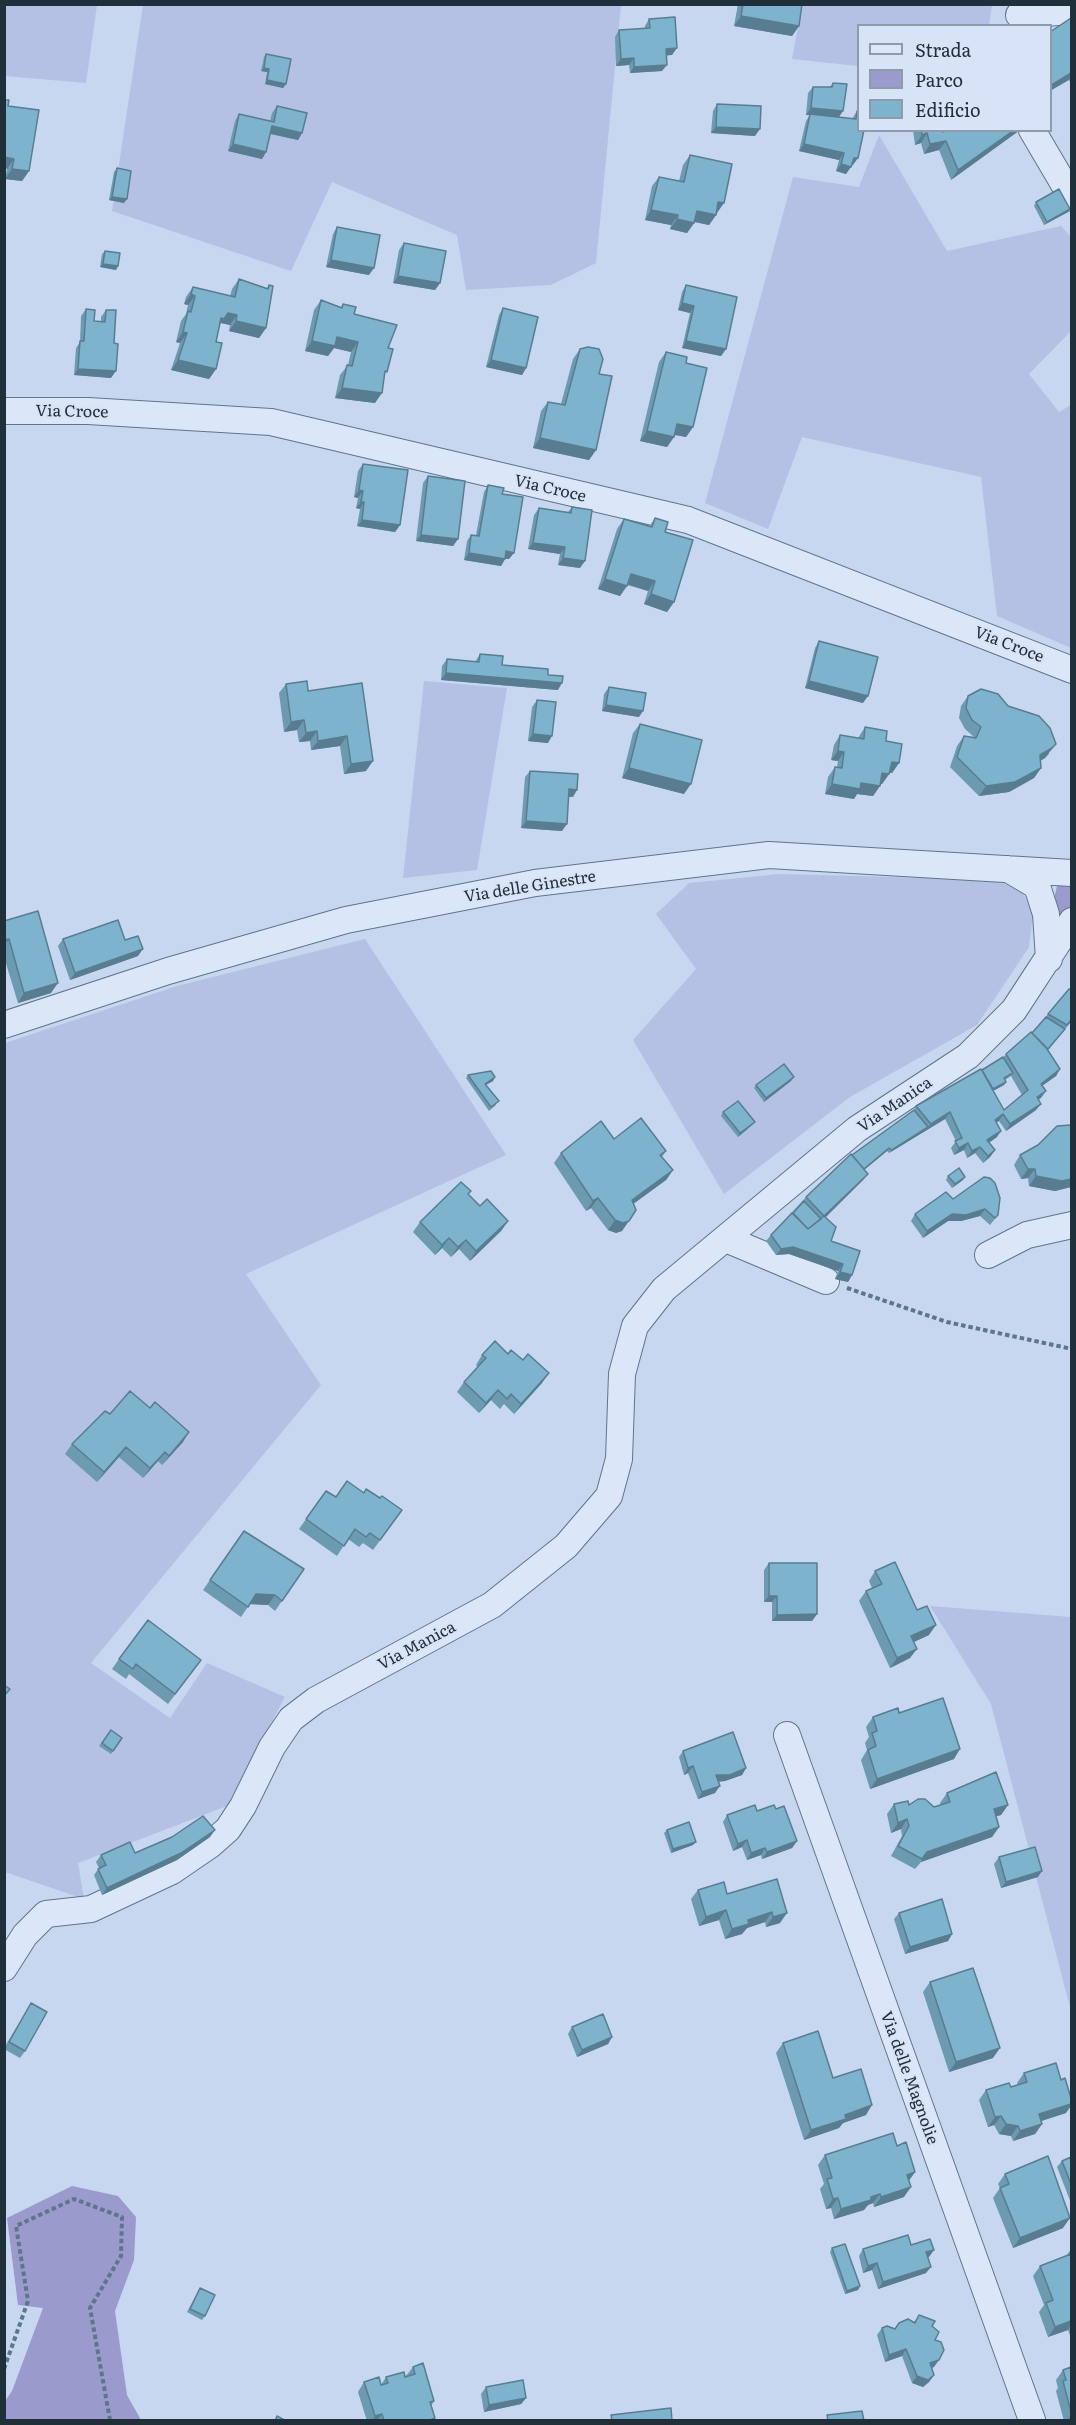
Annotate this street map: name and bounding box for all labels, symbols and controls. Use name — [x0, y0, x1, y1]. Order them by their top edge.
legend — [857, 24, 1052, 132]
text: Strada — [915, 36, 971, 63]
text: Parco — [915, 66, 963, 93]
text: Edificio — [915, 96, 981, 123]
street label: Via Croce — [35, 402, 109, 422]
street label: Via Croce — [512, 471, 588, 507]
street label: Via Croce — [972, 623, 1046, 667]
street label: Via delle Ginestre — [463, 867, 597, 907]
street label: Via Manica — [854, 1073, 936, 1137]
street label: Via Manica — [375, 1617, 459, 1675]
street label: Via delle Magnolie — [876, 2009, 942, 2147]

